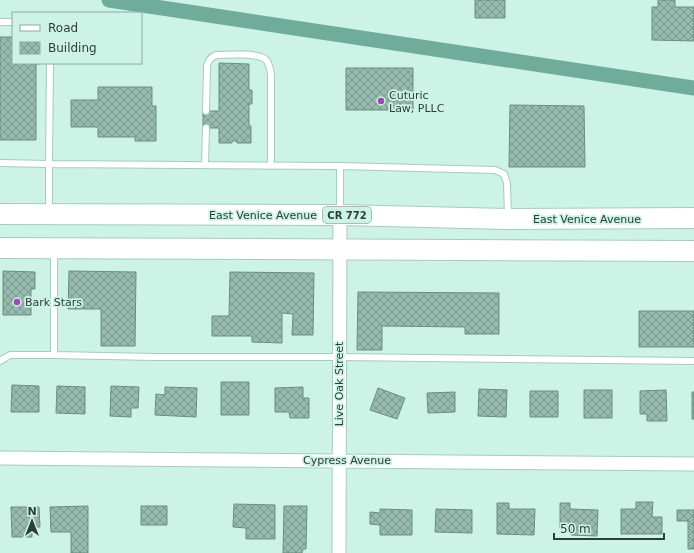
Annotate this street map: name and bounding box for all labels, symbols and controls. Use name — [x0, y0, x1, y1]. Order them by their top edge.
legend — [12, 12, 142, 64]
text: Road — [48, 21, 78, 35]
text: Building — [48, 41, 97, 55]
place label: Cuturic Law, PLLC — [389, 89, 445, 115]
marker: Cuturic Law, PLLC — [376, 96, 386, 106]
road number: CR 772 — [323, 207, 371, 223]
street label: East Venice Avenue — [209, 209, 317, 222]
street label: East Venice Avenue — [533, 213, 641, 226]
place label: Bark Stars — [25, 296, 82, 309]
marker: Bark Stars — [12, 297, 22, 307]
street label: Live Oak Street — [333, 341, 346, 426]
street label: Cypress Avenue — [303, 454, 391, 467]
north arrow — [12, 501, 52, 541]
text: N — [27, 505, 37, 518]
scale bar — [554, 515, 664, 541]
text: 50 m — [560, 522, 591, 536]

